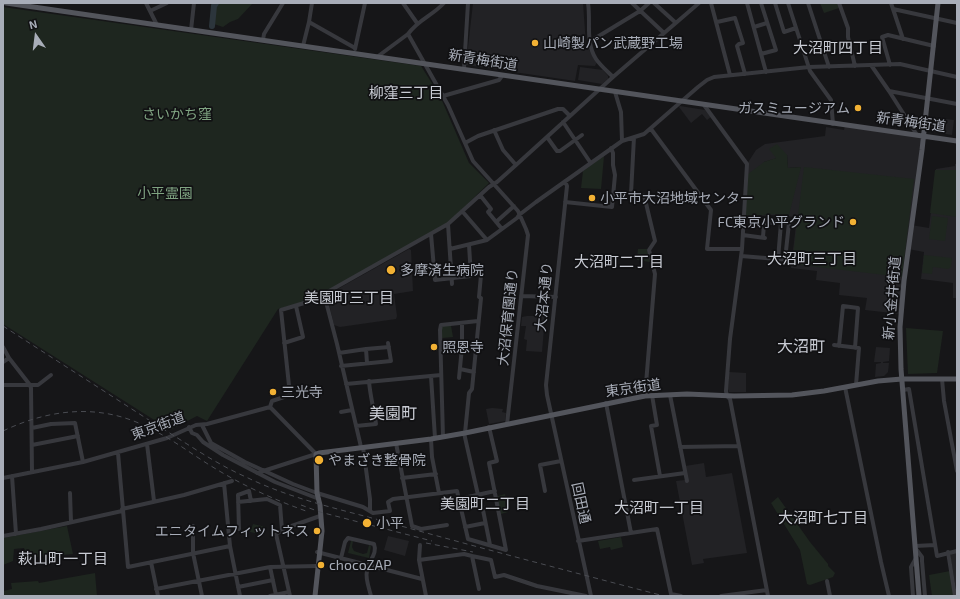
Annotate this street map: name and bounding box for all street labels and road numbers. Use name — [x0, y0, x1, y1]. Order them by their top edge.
street label: 新青梅街道 — [447, 46, 519, 74]
street label: 新青梅街道 — [875, 109, 947, 135]
street label: 新小金井街道 — [880, 255, 904, 341]
street label: 大沼本通り — [532, 261, 556, 333]
street label: 大沼保育園通り — [495, 267, 521, 367]
street label: 東京街道 — [604, 376, 662, 400]
street label: 東京街道 — [129, 409, 187, 443]
street label: 回田通 — [568, 481, 594, 525]

